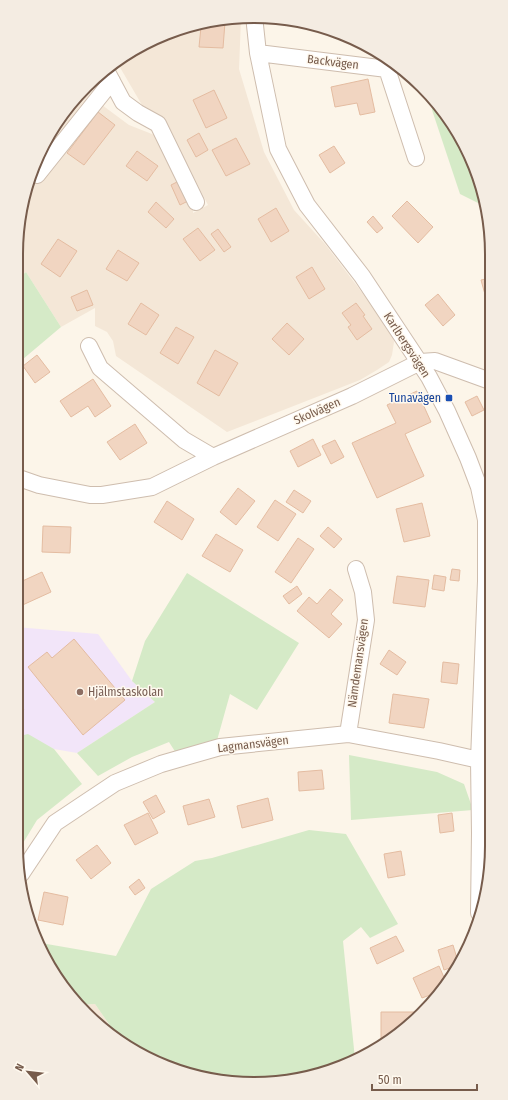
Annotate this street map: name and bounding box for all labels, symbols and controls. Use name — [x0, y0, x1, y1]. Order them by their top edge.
street label: Backvägen — [306, 52, 360, 72]
street label: Karlbergsvägen — [381, 310, 433, 380]
place label: Tunavägen — [389, 391, 441, 405]
marker: Tunavägen — [444, 393, 454, 403]
street label: Skolvägen — [292, 395, 342, 427]
street label: Nämdemansvägen — [345, 618, 371, 708]
place label: Hjälmstaskolan — [88, 685, 163, 699]
marker: Hjälmstaskolan — [75, 687, 85, 697]
street label: Lagmansvägen — [217, 733, 289, 755]
north arrow — [8, 1052, 48, 1092]
text: N — [12, 1062, 27, 1074]
scale bar — [372, 1066, 477, 1092]
text: 50 m — [378, 1073, 402, 1087]

